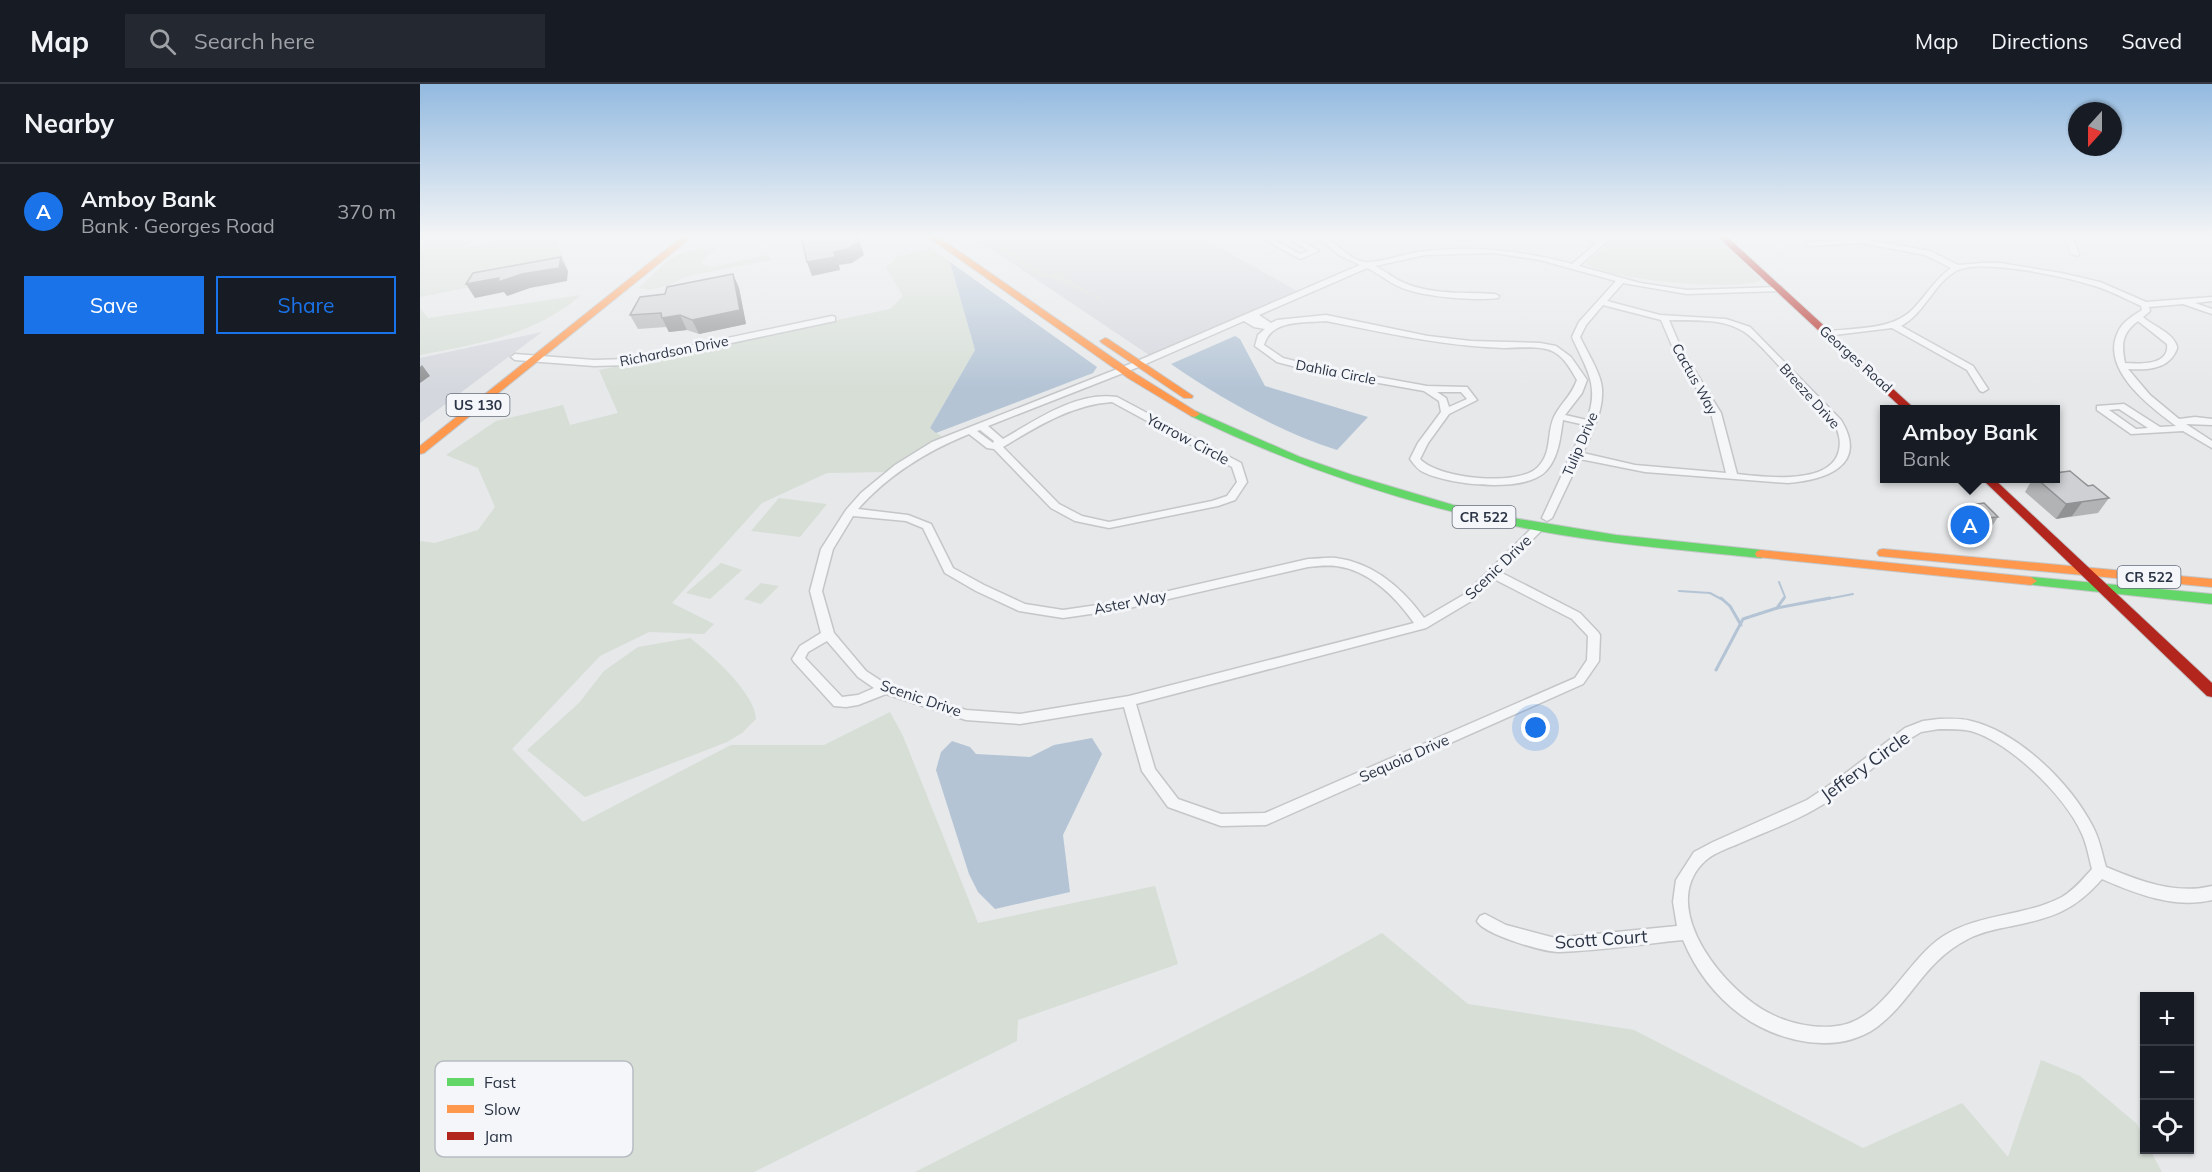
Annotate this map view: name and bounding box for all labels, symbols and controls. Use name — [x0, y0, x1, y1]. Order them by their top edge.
search box — [125, 14, 545, 68]
text: Map — [30, 24, 89, 59]
icon: search — [146, 25, 179, 58]
text: Search here — [194, 27, 315, 55]
text: Map — [1915, 28, 1958, 54]
text: Directions — [1991, 28, 2088, 54]
text: Saved — [2121, 28, 2182, 54]
north arrow — [2068, 102, 2122, 156]
text: Nearby — [24, 107, 114, 140]
text: Amboy Bank — [81, 185, 216, 213]
text: A — [36, 199, 51, 224]
text: 370 m — [337, 199, 396, 224]
text: Bank · Georges Road — [81, 213, 275, 238]
button: Save — [24, 276, 204, 334]
button: Share — [216, 276, 396, 334]
street label: Georges Road — [1816, 322, 1896, 396]
street label: Richardson Drive — [618, 332, 730, 370]
street label: Cactus Way — [1668, 340, 1722, 418]
street label: Dahlia Circle — [1294, 355, 1378, 389]
street label: Breeze Drive — [1776, 360, 1844, 432]
road number: US 130 — [446, 394, 510, 416]
popup — [1880, 405, 2060, 483]
street label: Yarrow Circle — [1142, 409, 1233, 469]
street label: Tulip Drive — [1558, 409, 1602, 479]
text: Amboy Bank — [1903, 418, 2037, 446]
text: Bank — [1903, 446, 1950, 471]
pin: A — [1950, 502, 1990, 548]
road number: CR 522 — [1452, 506, 1516, 528]
street label: Scenic Drive — [1461, 531, 1535, 603]
road number: CR 522 — [2118, 566, 2180, 588]
street label: Aster Way — [1092, 586, 1168, 618]
street label: Scenic Drive — [878, 675, 964, 721]
your location — [1521, 713, 1550, 742]
street label: Jeffery Circle — [1816, 726, 1914, 806]
street label: Sequoia Drive — [1356, 730, 1452, 786]
street label: Scott Court — [1554, 924, 1648, 954]
map controls — [2140, 992, 2194, 1154]
button: + — [2140, 992, 2194, 1046]
button: − — [2140, 1046, 2194, 1100]
legend — [435, 1061, 633, 1157]
text: Fast — [484, 1072, 516, 1092]
text: Slow — [484, 1099, 521, 1119]
button: locate — [2140, 1100, 2194, 1154]
text: Jam — [484, 1126, 513, 1146]

